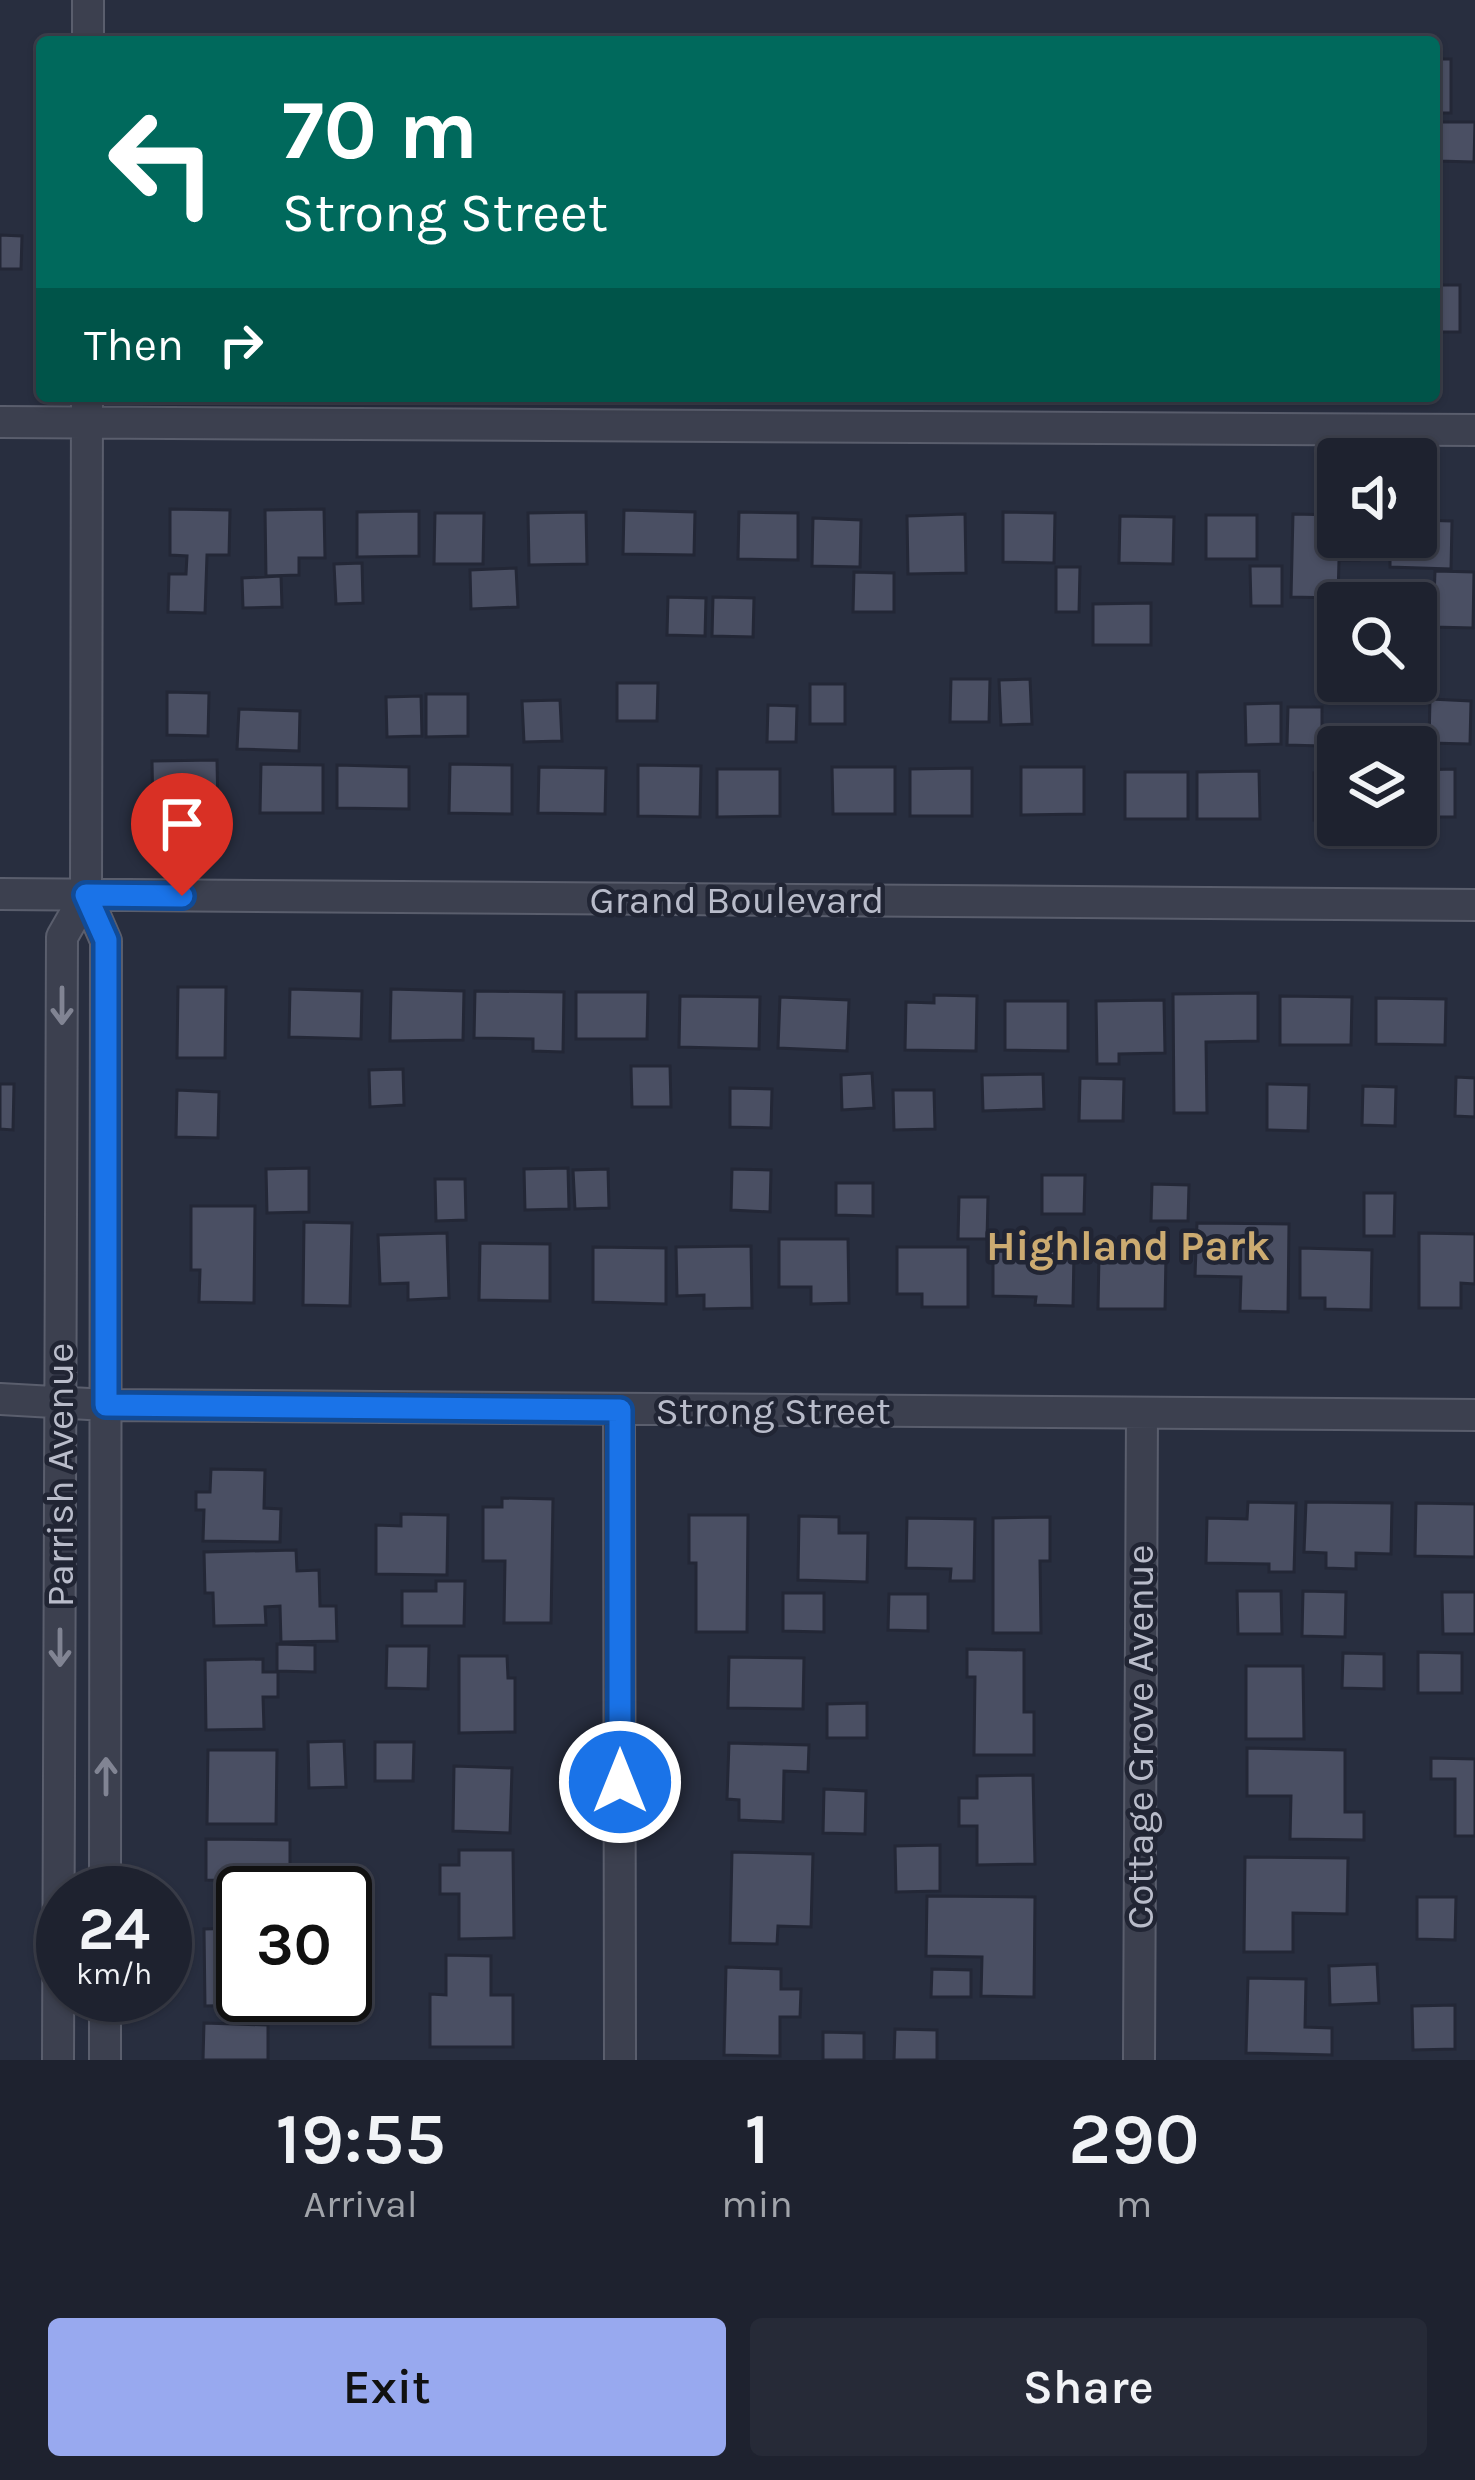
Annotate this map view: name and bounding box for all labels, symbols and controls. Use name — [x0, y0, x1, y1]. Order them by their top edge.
text: 70 m — [282, 81, 478, 179]
icon: left — [84, 84, 240, 240]
text: Strong Street — [282, 181, 608, 245]
icon: right — [208, 312, 274, 378]
text: Then — [84, 319, 184, 371]
map controls — [1317, 438, 1437, 846]
button: sound — [1317, 438, 1437, 558]
button: search — [1317, 582, 1437, 702]
button: layers — [1317, 726, 1437, 846]
pin — [131, 773, 233, 896]
icon: arrive — [149, 791, 215, 857]
street label: Grand Boulevard — [590, 877, 884, 923]
one-way arrow — [51, 986, 73, 1025]
district label: Highland Park — [986, 1221, 1270, 1271]
street label: Parrish Avenue — [37, 1343, 83, 1607]
street label: Strong Street — [655, 1388, 891, 1434]
street label: Cottage Grove Avenue — [1117, 1544, 1163, 1930]
one-way arrow — [49, 1628, 71, 1667]
position arrow — [557, 1719, 683, 1845]
one-way arrow — [95, 1757, 117, 1796]
speed limit sign: 30 — [216, 1866, 372, 2022]
text: 24 — [78, 1894, 150, 1964]
text: km/h — [76, 1956, 152, 1992]
text: 19:55 — [275, 2097, 446, 2181]
text: 1 — [744, 2097, 770, 2181]
text: 290 — [1068, 2097, 1199, 2181]
text: Arrival — [303, 2181, 418, 2227]
text: min — [721, 2181, 793, 2227]
text: m — [1116, 2181, 1152, 2227]
button: Exit — [48, 2318, 726, 2456]
button: Share — [750, 2318, 1427, 2456]

